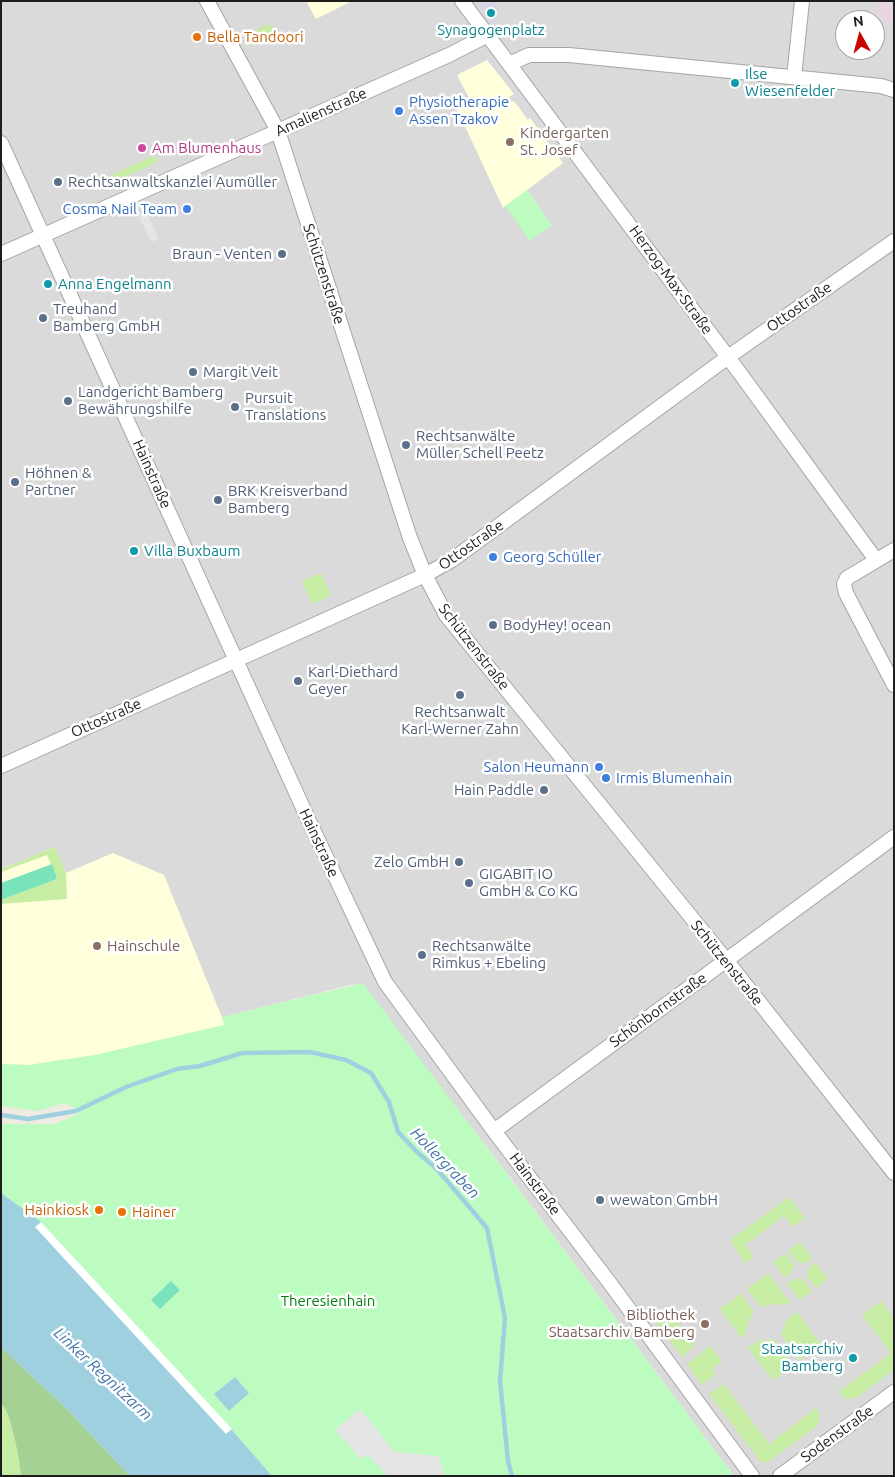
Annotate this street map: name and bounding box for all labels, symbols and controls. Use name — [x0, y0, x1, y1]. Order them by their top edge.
marker: Synagogenplatz — [485, 7, 497, 19]
north arrow — [835, 10, 885, 60]
text: N — [852, 13, 864, 30]
place label: Synagogenplatz — [437, 21, 545, 39]
place label: Bella Tandoori — [207, 28, 304, 46]
marker: Bella Tandoori — [191, 31, 203, 43]
place label: Ilse Wiesenfelder — [745, 65, 835, 100]
marker: Ilse Wiesenfelder — [729, 77, 741, 89]
street label: Amalienstraße — [273, 84, 369, 140]
place label: Physiotherapie Assen Tzakov — [409, 93, 509, 128]
marker: Physiotherapie Assen Tzakov — [393, 105, 405, 117]
place label: Kindergarten St. Josef — [520, 124, 609, 159]
marker: Kindergarten St. Josef — [504, 136, 516, 148]
place label: Am Blumenhaus — [152, 139, 261, 157]
marker: Am Blumenhaus — [136, 142, 148, 154]
place label: Rechtsanwaltskanzlei Aumüller — [68, 173, 277, 191]
marker: Rechtsanwaltskanzlei Aumüller — [52, 176, 64, 188]
place label: Cosma Nail Team — [62, 200, 177, 218]
marker: Cosma Nail Team — [181, 203, 193, 215]
street label: Schützenstraße — [299, 221, 349, 327]
street label: Herzog-Max-Straße — [626, 222, 716, 338]
place label: Braun - Venten — [172, 245, 272, 263]
marker: Braun - Venten — [276, 248, 288, 260]
place label: Anna Engelmann — [58, 275, 172, 293]
marker: Anna Engelmann — [42, 278, 54, 290]
street label: Ottostraße — [763, 278, 835, 336]
place label: Treuhand Bamberg GmbH — [53, 300, 160, 335]
marker: Treuhand Bamberg GmbH — [37, 312, 49, 324]
place label: Margit Veit — [203, 363, 278, 381]
marker: Margit Veit — [187, 366, 199, 378]
place label: Landgericht Bamberg Bewährungshilfe — [78, 383, 223, 418]
place label: Pursuit Translations — [245, 389, 326, 424]
marker: Landgericht Bamberg Bewährungshilfe — [62, 395, 74, 407]
marker: Pursuit Translations — [229, 401, 241, 413]
place label: Rechtsanwälte Müller Schell Peetz — [416, 427, 544, 462]
street label: Hainstraße — [129, 437, 175, 511]
marker: Rechtsanwälte Müller Schell Peetz — [400, 439, 412, 451]
place label: Höhnen & Partner — [25, 464, 91, 499]
marker: Höhnen & Partner — [9, 476, 21, 488]
place label: BRK Kreisverband Bamberg — [228, 482, 348, 517]
marker: BRK Kreisverband Bamberg — [212, 494, 224, 506]
street label: Ottostraße — [435, 516, 507, 574]
place label: Villa Buxbaum — [144, 542, 240, 560]
marker: Villa Buxbaum — [128, 545, 140, 557]
place label: Georg Schüller — [503, 548, 602, 566]
marker: Georg Schüller — [487, 551, 499, 563]
street label: Schützenstraße — [435, 600, 513, 694]
place label: BodyHey! ocean — [503, 616, 611, 634]
marker: BodyHey! ocean — [487, 619, 499, 631]
place label: Karl-Diethard Geyer — [308, 663, 398, 698]
marker: Karl-Diethard Geyer — [292, 675, 304, 687]
marker: Rechtsanwalt Karl-Werner Zahn — [454, 689, 466, 701]
street label: Ottostraße — [68, 694, 144, 742]
place label: Rechtsanwalt Karl-Werner Zahn — [401, 703, 519, 738]
place label: Salon Heumann — [484, 758, 589, 776]
marker: Salon Heumann — [593, 761, 605, 773]
place label: Irmis Blumenhain — [616, 769, 732, 787]
marker: Irmis Blumenhain — [600, 772, 612, 784]
place label: Hain Paddle — [454, 781, 534, 799]
marker: Hain Paddle — [538, 784, 550, 796]
street label: Hainstraße — [295, 806, 343, 880]
place label: Zelo GmbH — [374, 853, 449, 871]
marker: Zelo GmbH — [453, 856, 465, 868]
place label: GIGABIT IO GmbH & Co KG — [479, 865, 578, 900]
marker: GIGABIT IO GmbH & Co KG — [463, 877, 475, 889]
street label: Schützenstraße — [687, 917, 767, 1009]
place label: Hainschule — [107, 937, 180, 955]
place label: Rechtsanwälte Rimkus + Ebeling — [432, 937, 546, 972]
marker: Hainschule — [91, 940, 103, 952]
marker: Rechtsanwälte Rimkus + Ebeling — [416, 949, 428, 961]
street label: Schönbornstraße — [606, 969, 710, 1051]
water label: Hollergraben — [406, 1123, 484, 1203]
street label: Hainstraße — [506, 1149, 564, 1219]
place label: wewaton GmbH — [610, 1191, 718, 1209]
marker: wewaton GmbH — [594, 1194, 606, 1206]
place label: Hainkiosk — [25, 1201, 89, 1219]
place label: Hainer — [132, 1203, 176, 1221]
marker: Hainkiosk — [93, 1204, 105, 1216]
marker: Hainer — [116, 1206, 128, 1218]
park label: Theresienhain — [281, 1292, 375, 1310]
place label: Bibliothek Staatsarchiv Bamberg — [549, 1306, 695, 1341]
marker: Bibliothek Staatsarchiv Bamberg — [699, 1318, 711, 1330]
water label: Linker Regnitzarm — [50, 1323, 156, 1425]
place label: Staatsarchiv Bamberg — [762, 1340, 843, 1375]
marker: Staatsarchiv Bamberg — [847, 1352, 859, 1364]
street label: Sodenstraße — [797, 1402, 877, 1466]

